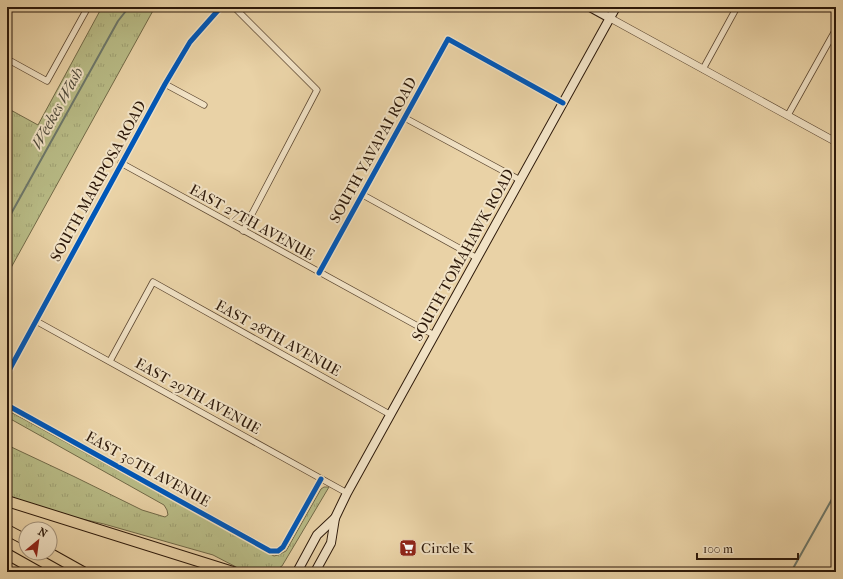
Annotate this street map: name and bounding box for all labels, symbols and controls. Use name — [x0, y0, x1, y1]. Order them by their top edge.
water label: Weekes Wash — [27, 64, 87, 152]
street label: SOUTH YAVAPAI ROAD — [325, 74, 421, 226]
street label: SOUTH MARIPOSA ROAD — [46, 97, 150, 265]
street label: SOUTH TOMAHAWK ROAD — [408, 166, 518, 344]
street label: EAST 27TH AVENUE — [186, 180, 318, 264]
street label: EAST 28TH AVENUE — [212, 296, 344, 380]
street label: EAST 29TH AVENUE — [132, 354, 264, 438]
street label: EAST 30TH AVENUE — [83, 427, 213, 511]
north arrow — [18, 521, 58, 561]
text: N — [36, 525, 50, 541]
scale bar — [697, 535, 798, 561]
supermarket icon: Circle K — [398, 538, 418, 558]
place label: Circle K — [421, 539, 475, 557]
text: 100 m — [703, 542, 733, 556]

